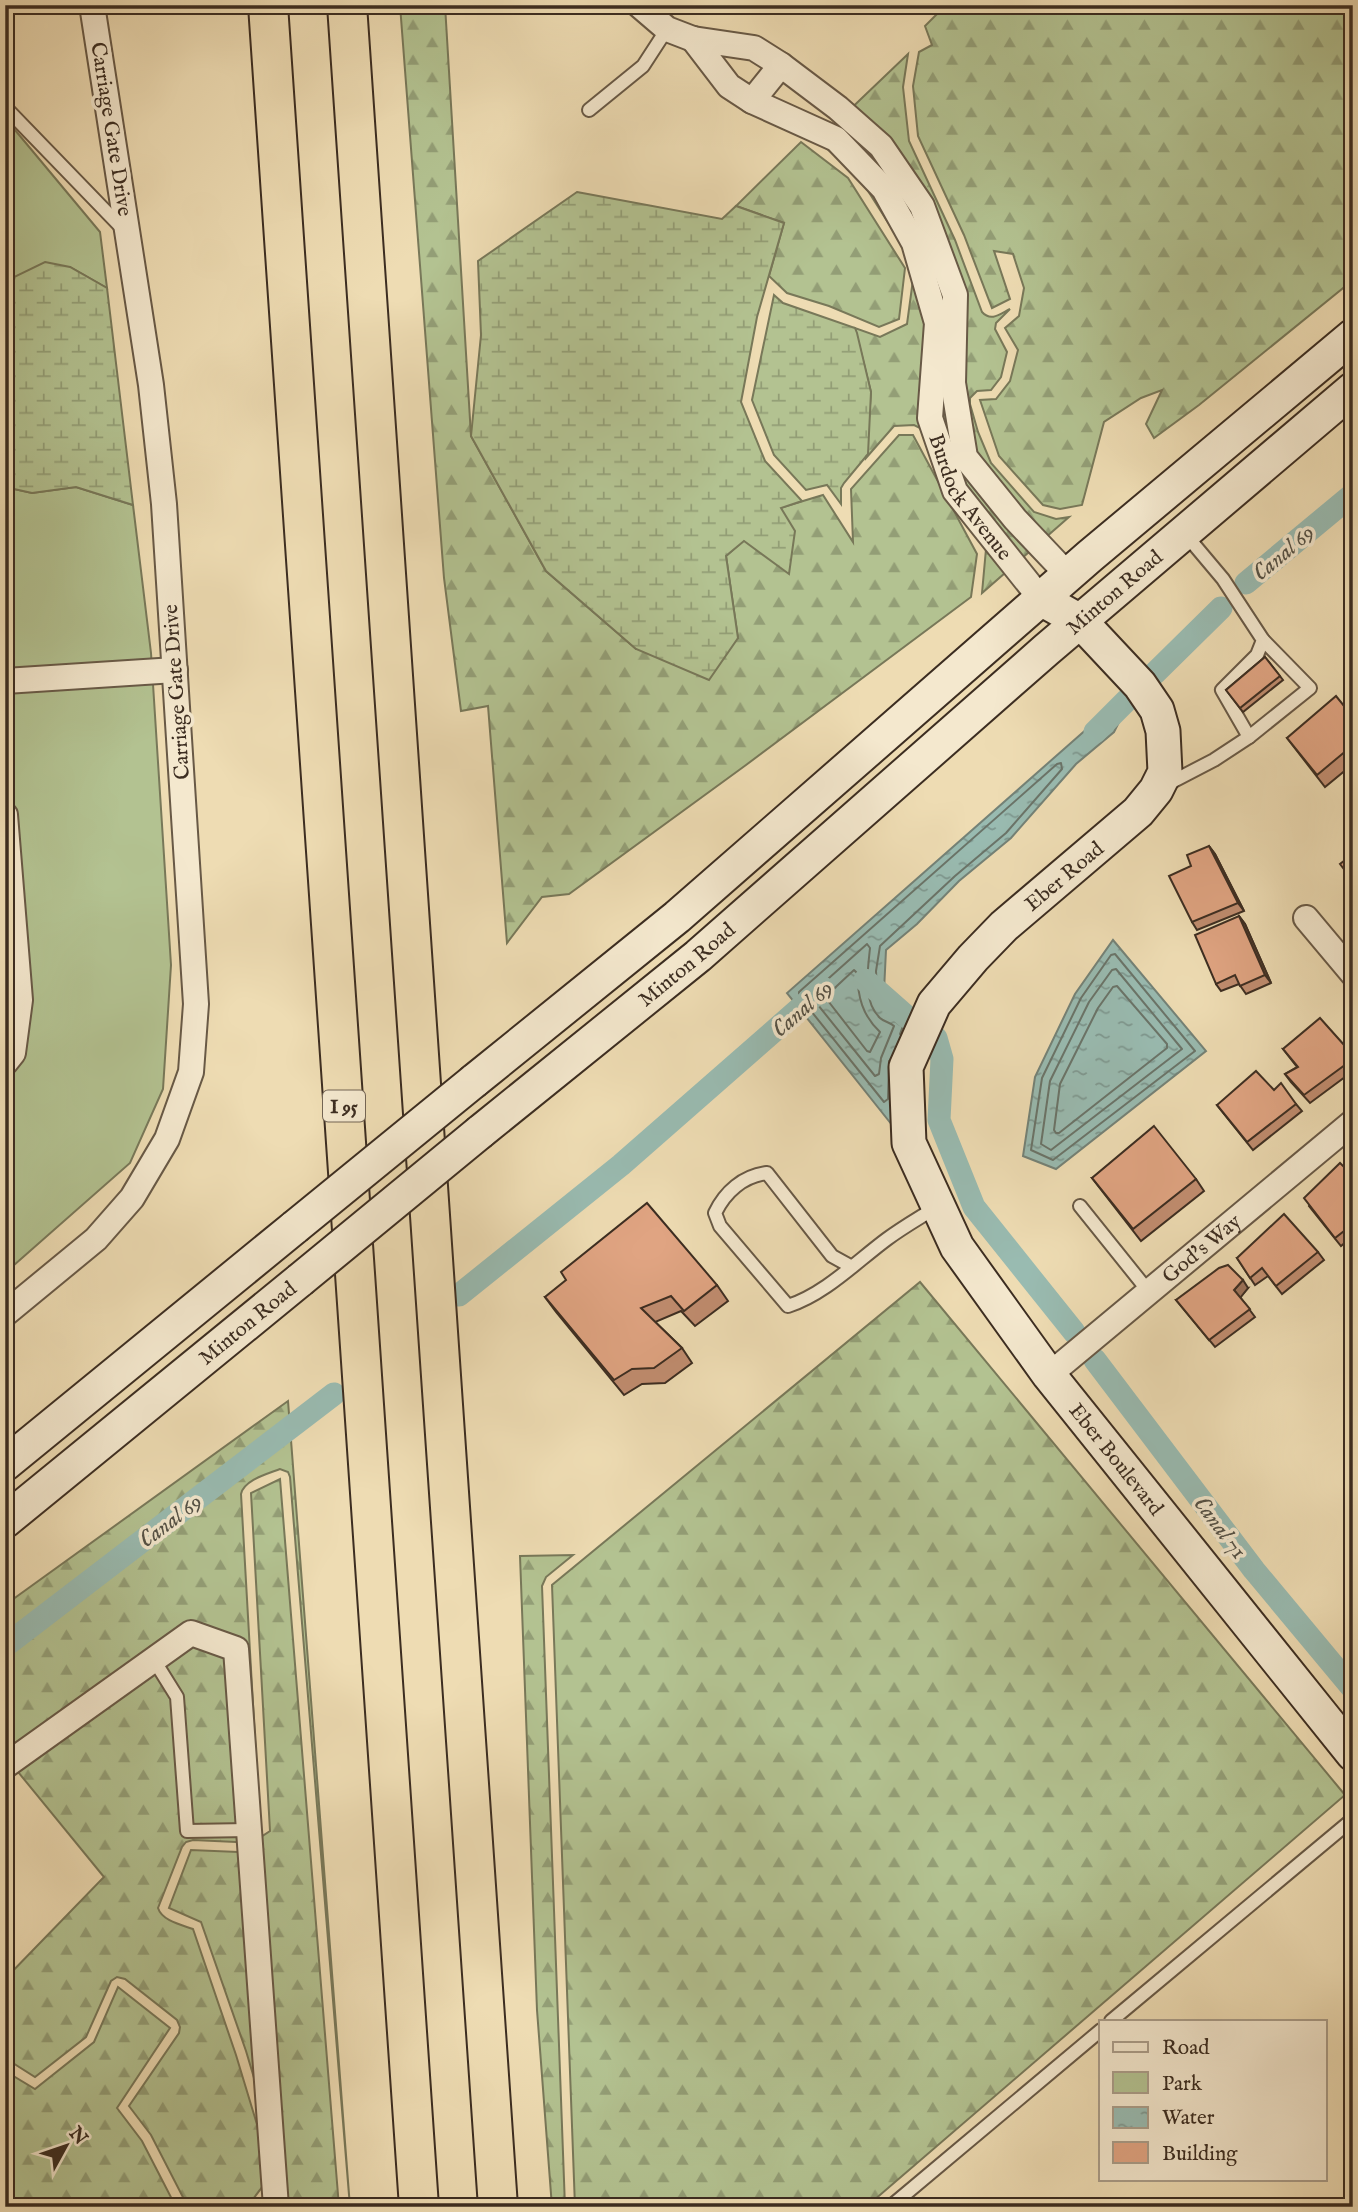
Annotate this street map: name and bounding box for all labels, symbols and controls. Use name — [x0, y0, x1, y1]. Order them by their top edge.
street label: Carriage Gate Drive — [83, 40, 138, 219]
street label: Burdock Avenue — [921, 431, 1017, 567]
water label: Canal 69 — [1247, 519, 1321, 588]
street label: Minton Road — [1061, 544, 1169, 642]
street label: Carriage Gate Drive — [158, 603, 197, 781]
street label: Eber Road — [1020, 836, 1111, 918]
street label: Minton Road — [633, 917, 742, 1014]
water label: Canal 69 — [766, 974, 840, 1044]
road number: I 95 — [323, 1090, 365, 1122]
street label: God's Way — [1157, 1208, 1248, 1290]
street label: Minton Road — [194, 1276, 303, 1372]
street label: Eber Boulevard — [1062, 1398, 1169, 1522]
water label: Canal 69 — [133, 1488, 209, 1555]
water label: Canal 71 — [1187, 1491, 1253, 1565]
legend — [1099, 2020, 1326, 2180]
text: Road — [1162, 2035, 1210, 2062]
text: Park — [1162, 2071, 1203, 2098]
text: Water — [1162, 2105, 1215, 2132]
north arrow — [32, 2110, 102, 2180]
text: N — [62, 2122, 92, 2151]
text: Building — [1162, 2141, 1238, 2168]

